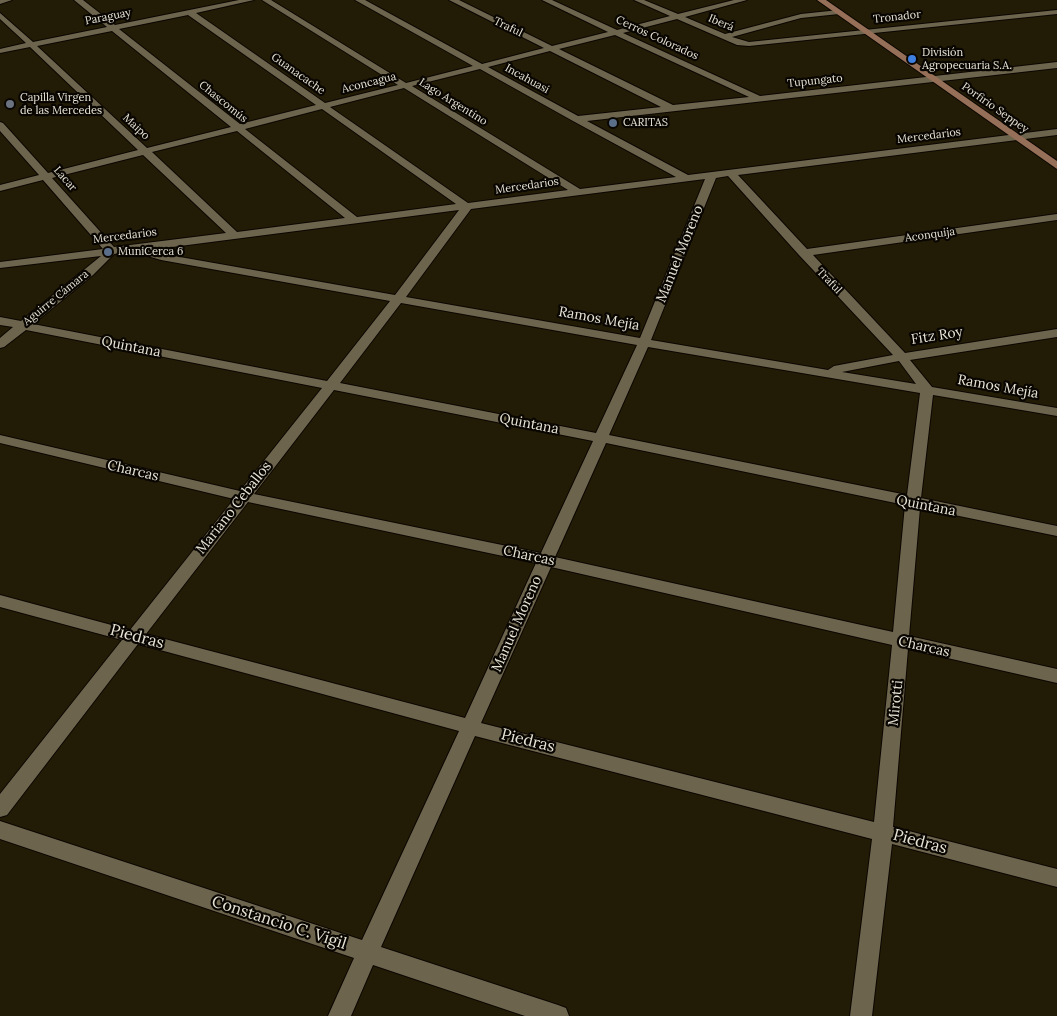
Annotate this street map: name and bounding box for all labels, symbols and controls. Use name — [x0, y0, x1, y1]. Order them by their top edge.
street label: Paraguay — [84, 6, 132, 28]
street label: Tronador — [872, 8, 922, 26]
street label: Iberá — [706, 12, 736, 34]
street label: Cerros Colorados — [614, 13, 700, 63]
street label: Traful — [491, 14, 525, 40]
place label: División Agropecuaria S.A. — [922, 46, 1012, 72]
street label: Guanacache — [268, 51, 328, 97]
marker: División Agropecuaria S.A. — [906, 53, 918, 65]
street label: Incahuasi — [502, 61, 552, 97]
street label: Aconcagua — [340, 70, 398, 96]
street label: Tupungato — [787, 72, 843, 90]
street label: Lago Argentino — [416, 76, 490, 128]
street label: Chascomús — [196, 78, 250, 126]
street label: Porfirio Seppey — [959, 80, 1031, 136]
place label: Capilla Virgen de las Mercedes — [20, 91, 102, 117]
marker: Capilla Virgen de las Mercedes — [4, 98, 16, 110]
street label: Maipo — [120, 111, 152, 143]
place label: CARITAS — [623, 116, 668, 130]
marker: CARITAS — [607, 117, 619, 129]
street label: Mercedarios — [896, 126, 962, 146]
street label: Lacar — [51, 164, 79, 194]
street label: Mercedarios — [494, 175, 560, 197]
street label: Manuel Moreno — [653, 203, 707, 305]
street label: Aconquija — [904, 225, 956, 245]
street label: Mercedarios — [92, 226, 158, 246]
place label: MuniCerca 6 — [118, 245, 183, 259]
marker: MuniCerca 6 — [102, 246, 114, 258]
street label: Traful — [814, 265, 844, 297]
street label: Aguirre Cámara — [21, 268, 91, 328]
street label: Ramos Mejía — [557, 304, 641, 334]
street label: Fitz Roy — [910, 324, 964, 348]
street label: Quintana — [100, 333, 162, 361]
street label: Ramos Mejía — [956, 372, 1040, 402]
street label: Quintana — [498, 410, 560, 438]
street label: Charcas — [106, 457, 160, 485]
street label: Mariano Ceballos — [193, 458, 275, 558]
street label: Quintana — [895, 492, 957, 520]
street label: Charcas — [502, 542, 556, 570]
street label: Manuel Moreno — [488, 573, 546, 675]
street label: Piedras — [108, 621, 166, 653]
street label: Charcas — [897, 633, 951, 661]
street label: Mirotti — [885, 679, 907, 727]
street label: Piedras — [499, 725, 557, 757]
street label: Piedras — [891, 826, 949, 858]
street label: Constancio C. Vigil — [209, 892, 349, 954]

